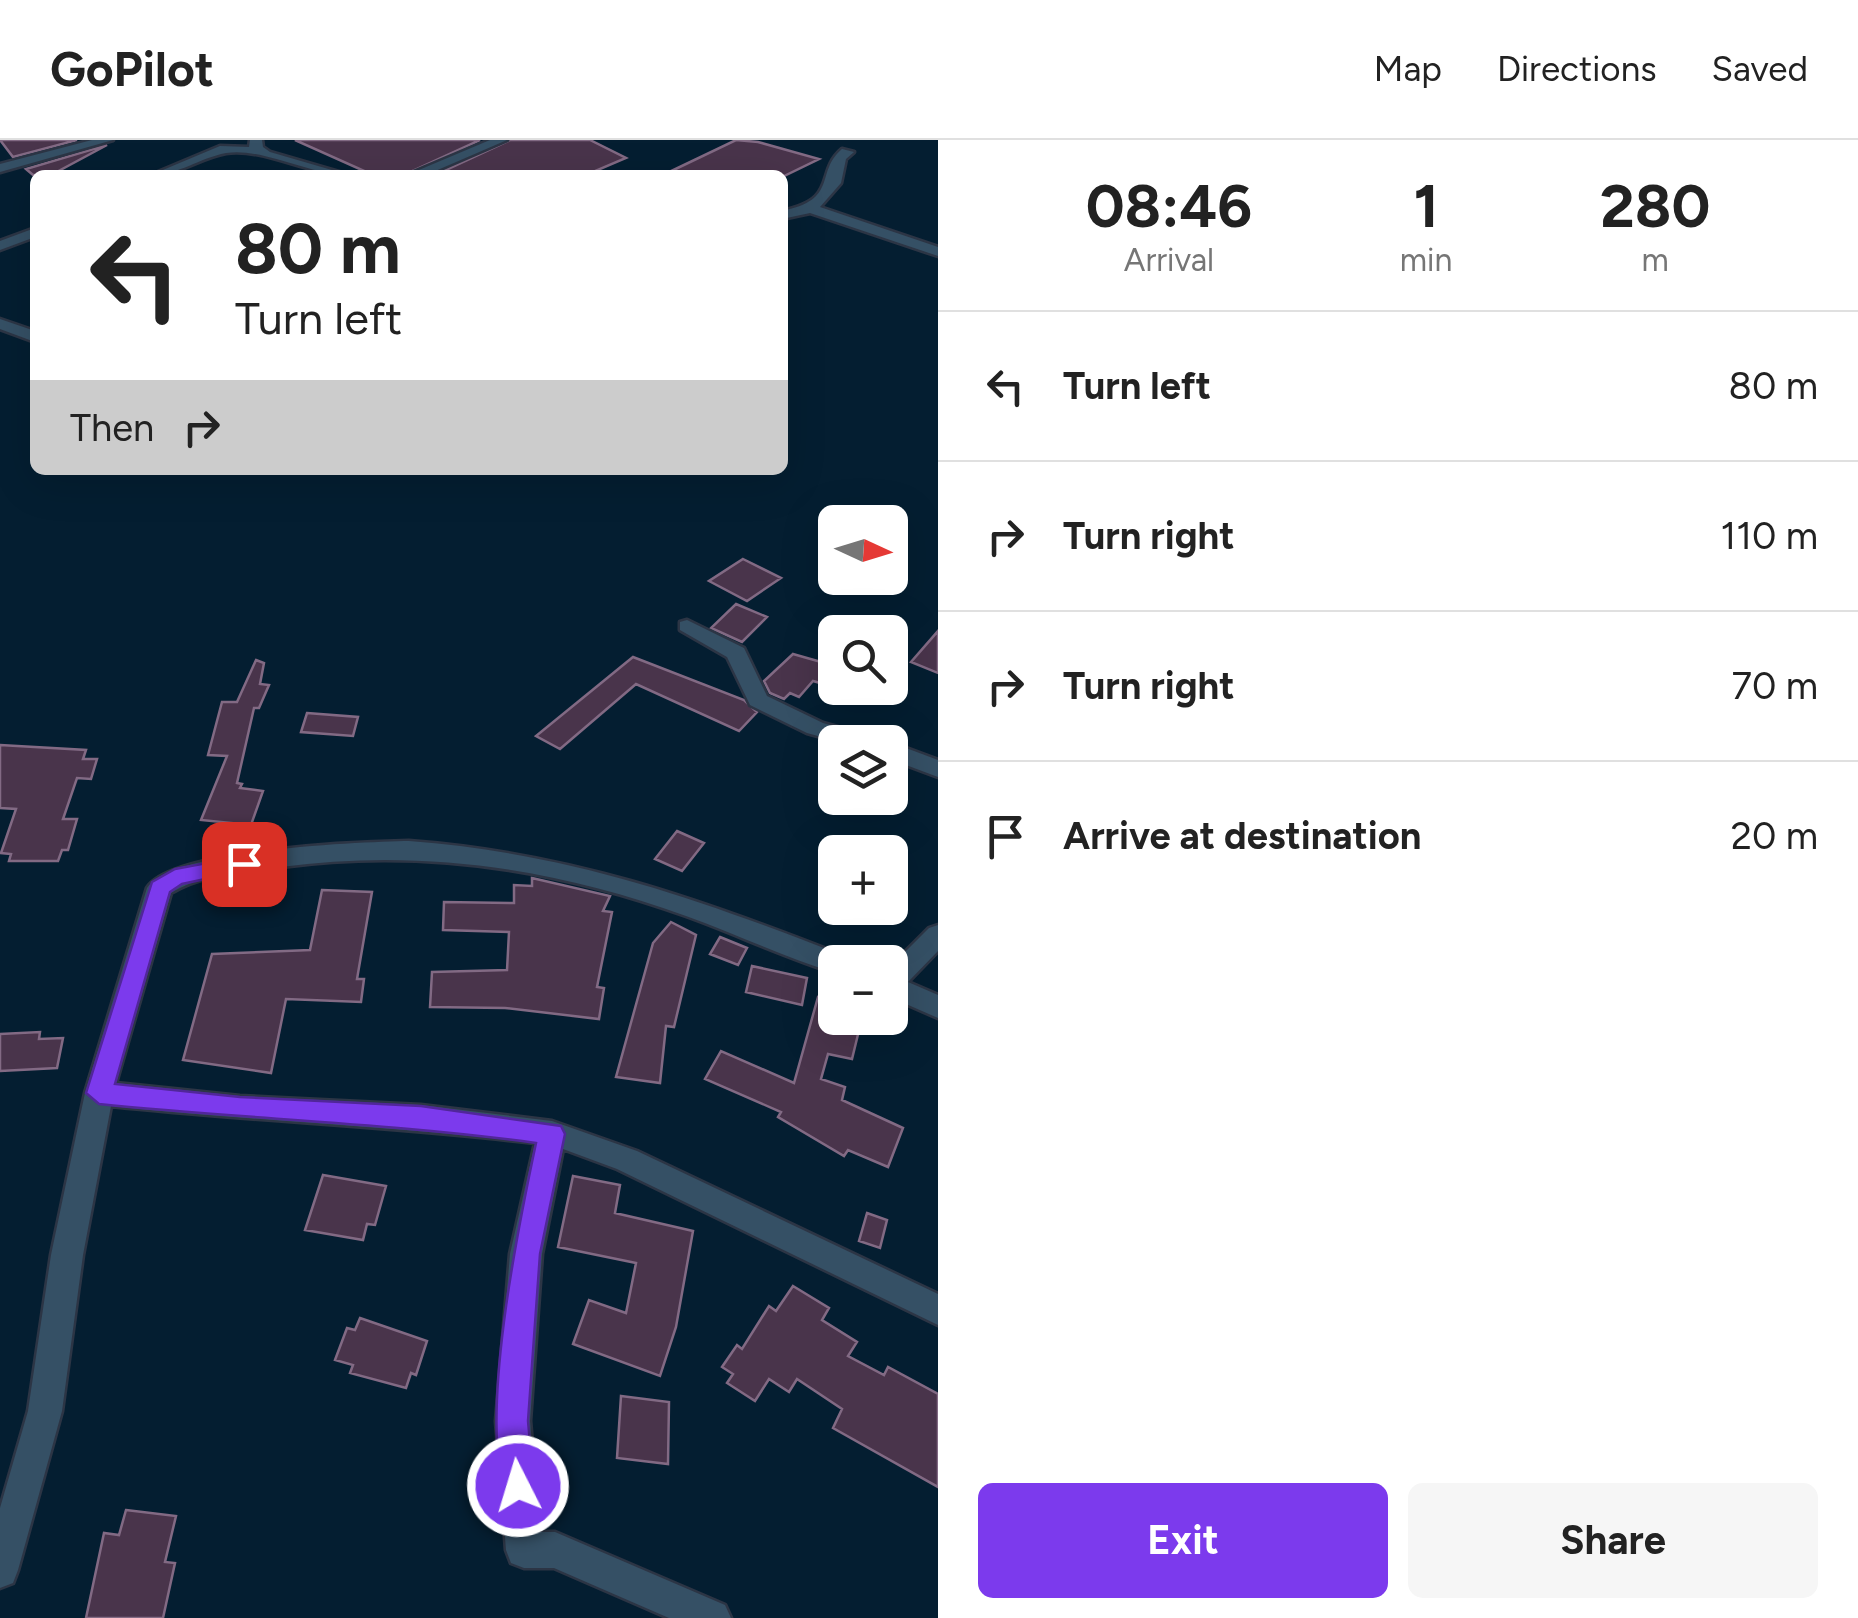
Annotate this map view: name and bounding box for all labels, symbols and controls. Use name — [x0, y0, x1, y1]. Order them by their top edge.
text: GoPilot — [50, 40, 214, 98]
text: Map — [1374, 48, 1442, 90]
text: Directions — [1497, 48, 1657, 90]
text: Saved — [1712, 48, 1808, 90]
text: 08:46 — [1086, 170, 1252, 242]
text: 1 — [1413, 170, 1439, 242]
text: 280 — [1600, 170, 1710, 242]
text: 80 m — [235, 206, 401, 291]
icon: left — [70, 210, 200, 340]
text: Arrival — [1124, 241, 1214, 279]
text: min — [1400, 241, 1452, 279]
text: m — [1642, 241, 1669, 279]
text: Turn left — [235, 291, 402, 345]
icon: left — [978, 359, 1033, 414]
text: Turn left — [1063, 363, 1211, 409]
text: 80 m — [1729, 363, 1818, 409]
icon: right — [174, 400, 229, 455]
text: Then — [70, 405, 154, 451]
north arrow — [818, 505, 908, 595]
map controls — [818, 505, 908, 1035]
icon: right — [978, 509, 1033, 564]
text: Turn right — [1063, 513, 1235, 559]
text: 110 m — [1721, 513, 1818, 559]
button: search — [818, 615, 908, 705]
icon: right — [978, 659, 1033, 714]
text: Turn right — [1063, 663, 1235, 709]
text: 70 m — [1732, 663, 1818, 709]
button: layers — [818, 725, 908, 815]
icon: arrive — [978, 809, 1033, 864]
text: Arrive at destination — [1063, 813, 1421, 859]
text: 20 m — [1731, 813, 1818, 859]
pin — [202, 822, 287, 907]
button: + — [818, 835, 908, 925]
icon: arrive — [217, 837, 272, 892]
button: − — [818, 945, 908, 1035]
position arrow — [466, 1434, 570, 1538]
button: Exit — [978, 1483, 1388, 1598]
button: Share — [1408, 1483, 1818, 1598]

